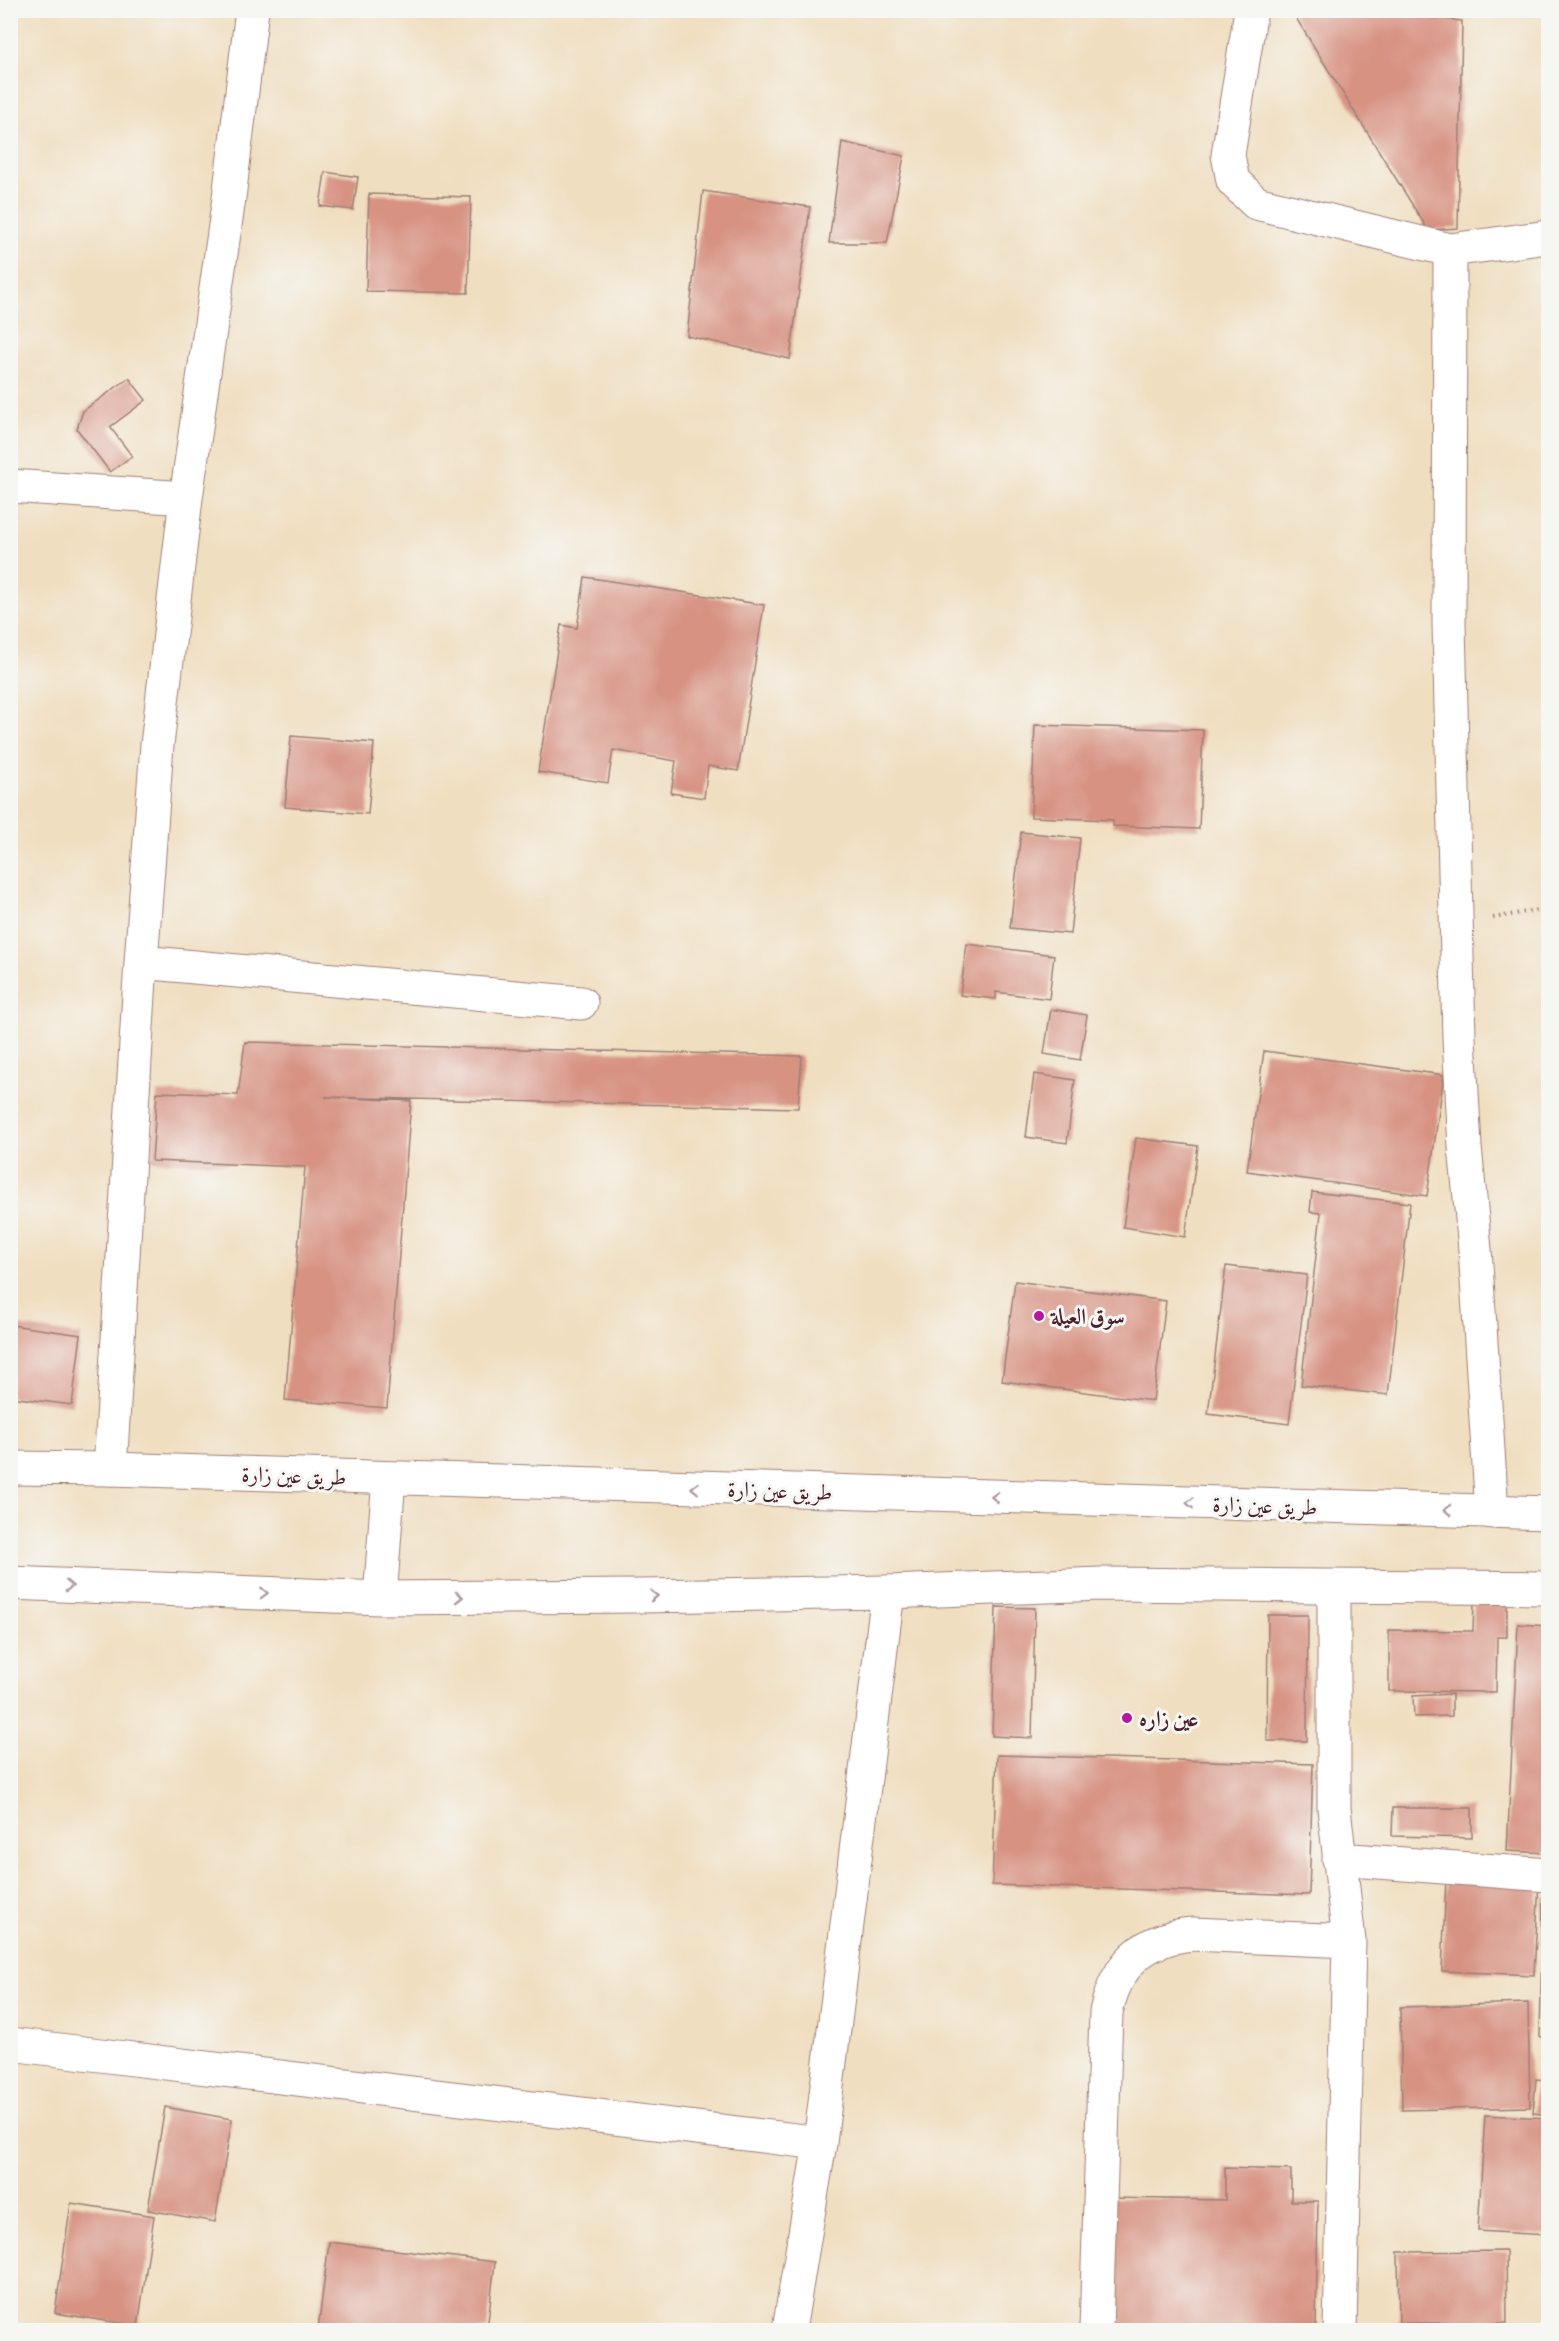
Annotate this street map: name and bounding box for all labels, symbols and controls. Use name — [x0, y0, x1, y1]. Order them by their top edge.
place label: سوق العيلة — [1049, 1304, 1125, 1331]
marker: سوق العيلة — [1032, 1309, 1046, 1323]
street label: طريق عين زارة — [241, 1461, 347, 1492]
street label: طريق عين زارة — [727, 1476, 833, 1507]
one-way arrow — [691, 1481, 700, 1494]
one-way arrow — [991, 1490, 1000, 1503]
street label: طريق عين زارة — [1212, 1491, 1318, 1522]
one-way arrow — [1186, 1496, 1195, 1509]
one-way arrow — [1444, 1504, 1453, 1517]
one-way arrow — [64, 1579, 73, 1592]
one-way arrow — [259, 1587, 268, 1600]
one-way arrow — [649, 1590, 658, 1602]
one-way arrow — [454, 1591, 463, 1603]
place label: عين زاره — [1139, 1706, 1199, 1733]
marker: عين زاره — [1120, 1711, 1134, 1725]

